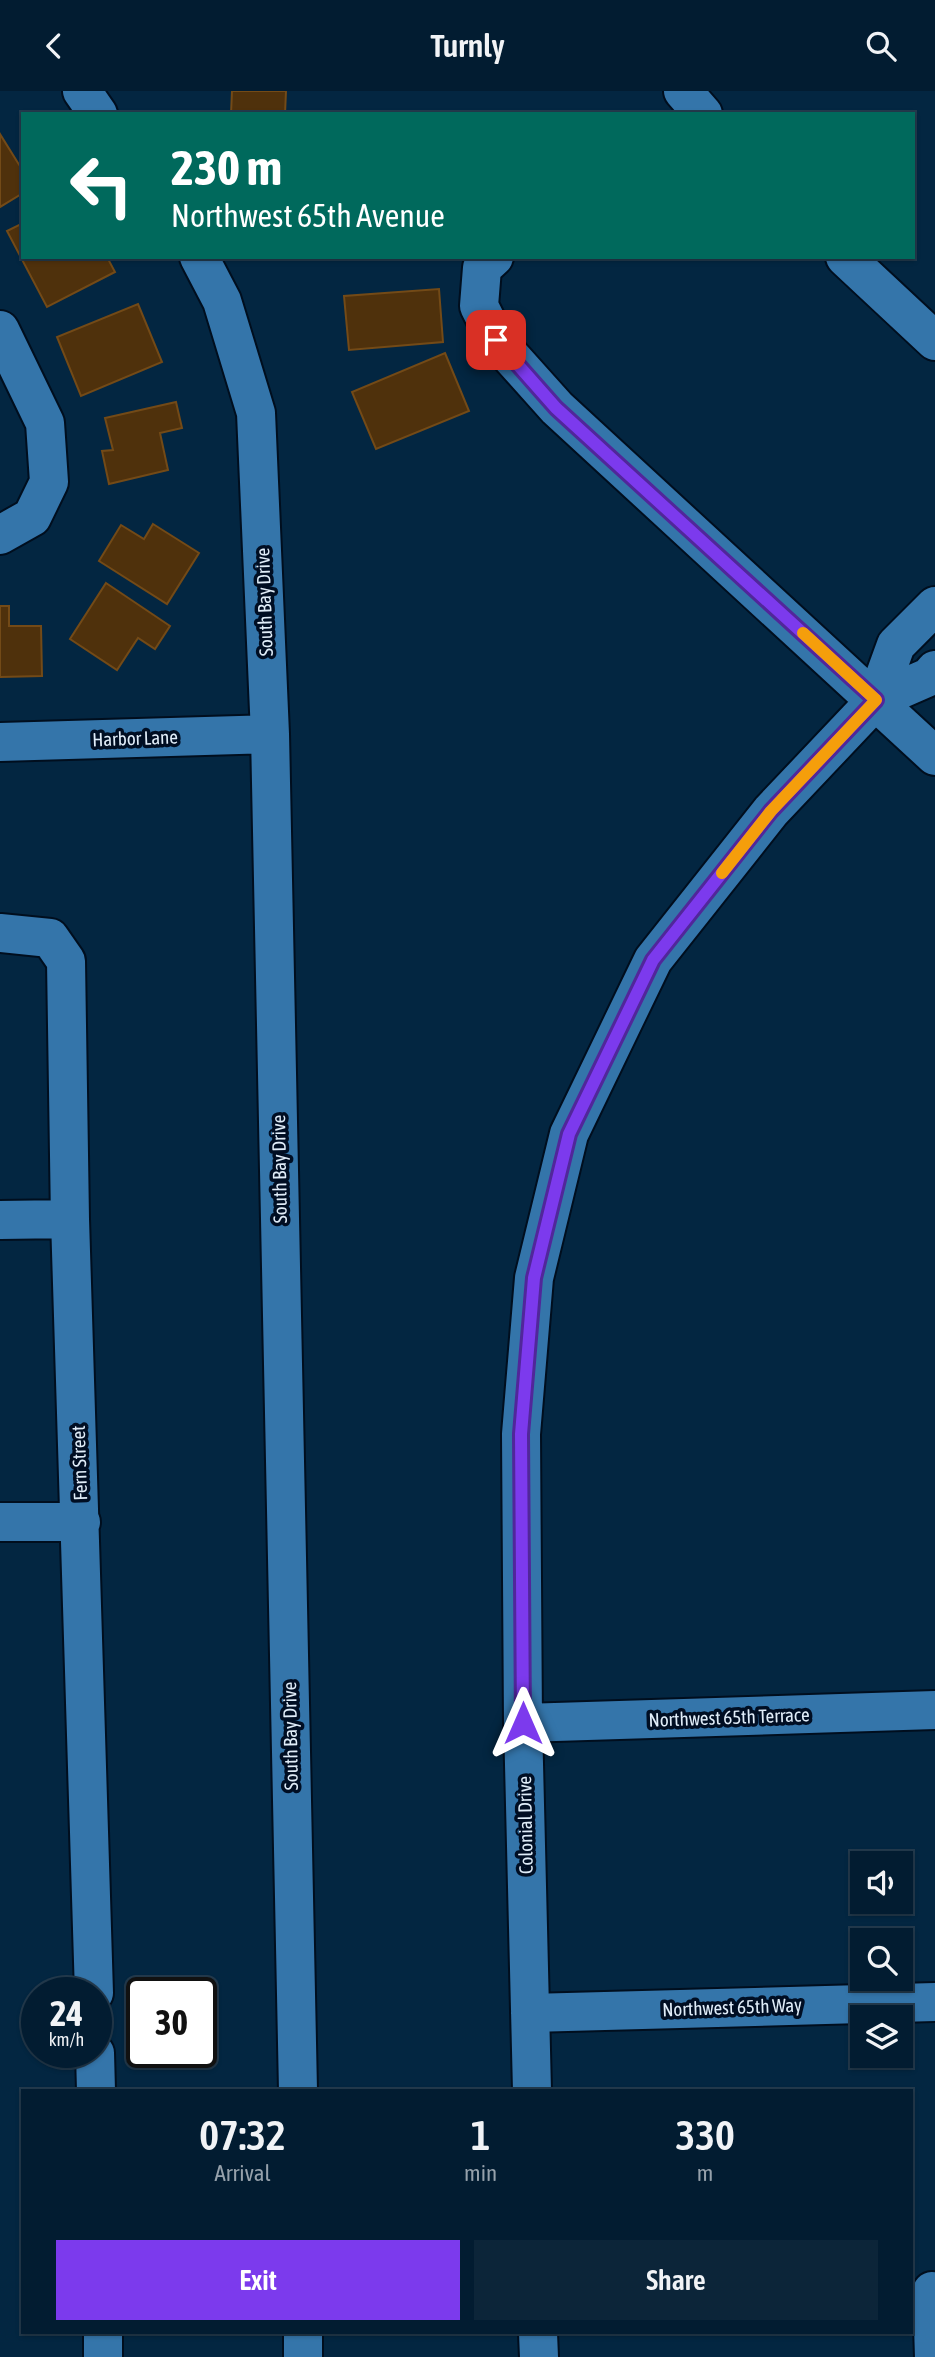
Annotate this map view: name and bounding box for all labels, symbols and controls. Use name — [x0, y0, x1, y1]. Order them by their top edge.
icon: back — [35, 27, 73, 65]
text: Turnly — [430, 27, 505, 64]
icon: search — [862, 27, 900, 65]
text: 230 m — [171, 139, 282, 195]
icon: left — [56, 140, 147, 231]
text: Northwest 65th Avenue — [171, 197, 445, 234]
pin — [466, 310, 526, 370]
icon: arrive — [477, 321, 515, 359]
street label: South Bay Drive — [251, 547, 277, 657]
street label: Harbor Lane — [92, 726, 178, 750]
street label: South Bay Drive — [267, 1115, 291, 1223]
street label: Fern Street — [67, 1425, 91, 1501]
street label: South Bay Drive — [278, 1682, 302, 1790]
position arrow — [486, 1686, 560, 1760]
street label: Northwest 65th Terrace — [648, 1703, 810, 1731]
street label: Colonial Drive — [513, 1776, 537, 1874]
map controls — [850, 1851, 913, 2068]
button: sound — [850, 1851, 913, 1914]
button: search — [850, 1928, 913, 1991]
speed limit sign: 30 — [126, 1977, 217, 2068]
text: 24 — [50, 1993, 83, 2033]
street label: Northwest 65th Way — [662, 1994, 802, 2020]
button: layers — [850, 2005, 913, 2068]
text: km/h — [49, 2029, 84, 2050]
text: 07:32 — [199, 2111, 286, 2159]
text: 1 — [471, 2111, 490, 2159]
text: 330 — [675, 2111, 735, 2159]
text: Arrival — [214, 2160, 271, 2186]
text: min — [464, 2160, 497, 2186]
text: m — [697, 2160, 713, 2186]
button: Exit — [56, 2240, 460, 2320]
button: Share — [474, 2240, 878, 2320]

